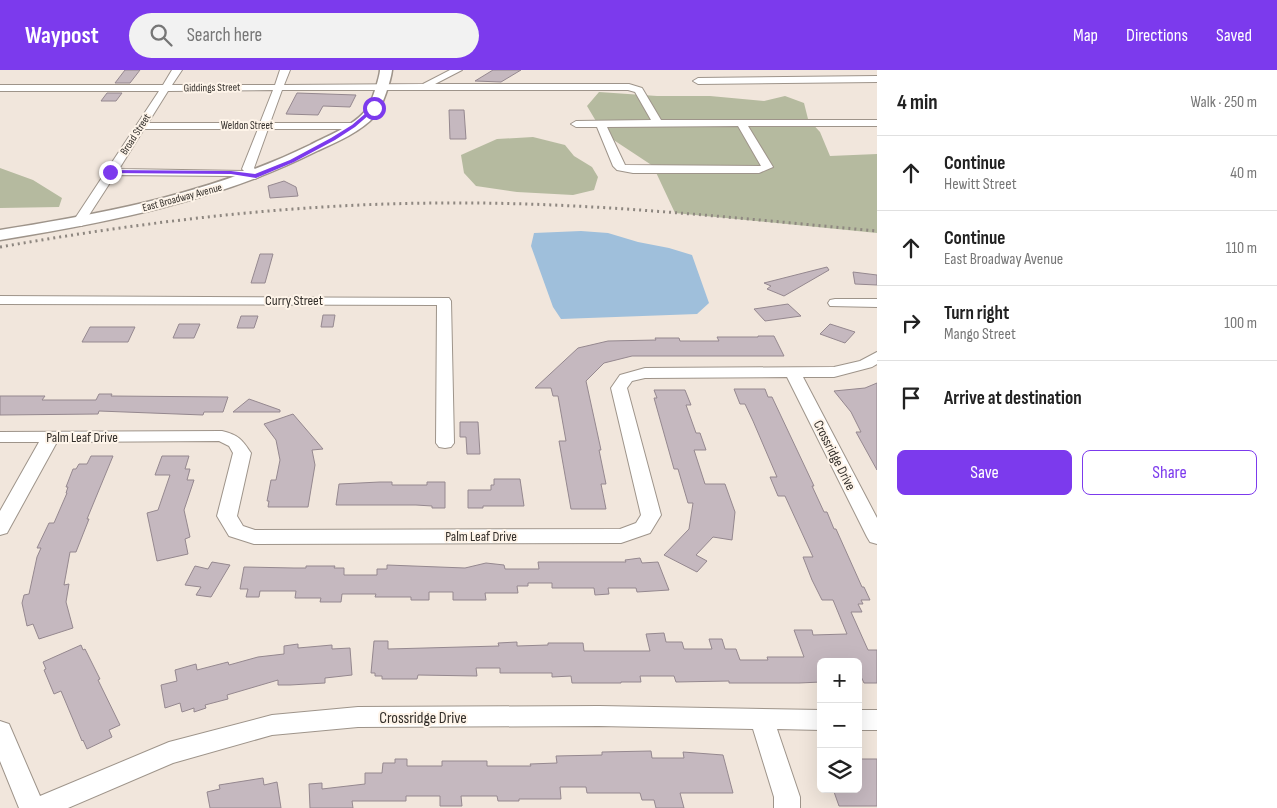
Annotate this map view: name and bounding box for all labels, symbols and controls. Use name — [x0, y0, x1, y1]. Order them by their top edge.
search box — [129, 13, 479, 58]
text: Waypost — [25, 21, 99, 50]
icon: search — [147, 21, 175, 49]
text: Search here — [187, 24, 262, 47]
text: Map — [1073, 25, 1098, 46]
text: Directions — [1126, 25, 1188, 46]
text: Saved — [1216, 25, 1252, 46]
street label: Giddings Street — [184, 80, 241, 94]
text: 4 min — [897, 90, 938, 115]
text: Walk · 250 m — [1191, 93, 1257, 112]
route start — [363, 97, 386, 120]
street label: Broad Street — [117, 111, 154, 157]
street label: Weldon Street — [221, 119, 274, 132]
text: Continue — [944, 152, 1005, 175]
icon: ahead — [897, 159, 925, 187]
route end — [99, 161, 122, 184]
text: 40 m — [1230, 164, 1257, 183]
text: Hewitt Street — [944, 175, 1017, 194]
street label: East Broadway Avenue — [141, 181, 223, 214]
text: Continue — [944, 227, 1005, 250]
icon: ahead — [897, 234, 925, 262]
text: 110 m — [1226, 239, 1257, 258]
text: East Broadway Avenue — [944, 250, 1063, 269]
street label: Curry Street — [265, 292, 323, 309]
text: Turn right — [944, 302, 1009, 325]
icon: right — [897, 309, 925, 337]
text: 100 m — [1224, 314, 1257, 333]
text: Mango Street — [944, 325, 1016, 344]
icon: arrive — [897, 384, 925, 412]
text: Arrive at destination — [944, 387, 1082, 410]
street label: Crossridge Drive — [810, 417, 860, 493]
street label: Palm Leaf Drive — [46, 429, 118, 446]
button: Save — [897, 450, 1072, 495]
button: Share — [1082, 450, 1257, 495]
street label: Palm Leaf Drive — [445, 528, 517, 545]
map controls — [817, 658, 862, 793]
button: + — [817, 658, 862, 703]
button: − — [817, 703, 862, 748]
street label: Crossridge Drive — [379, 709, 467, 728]
button: layers — [817, 748, 862, 793]

